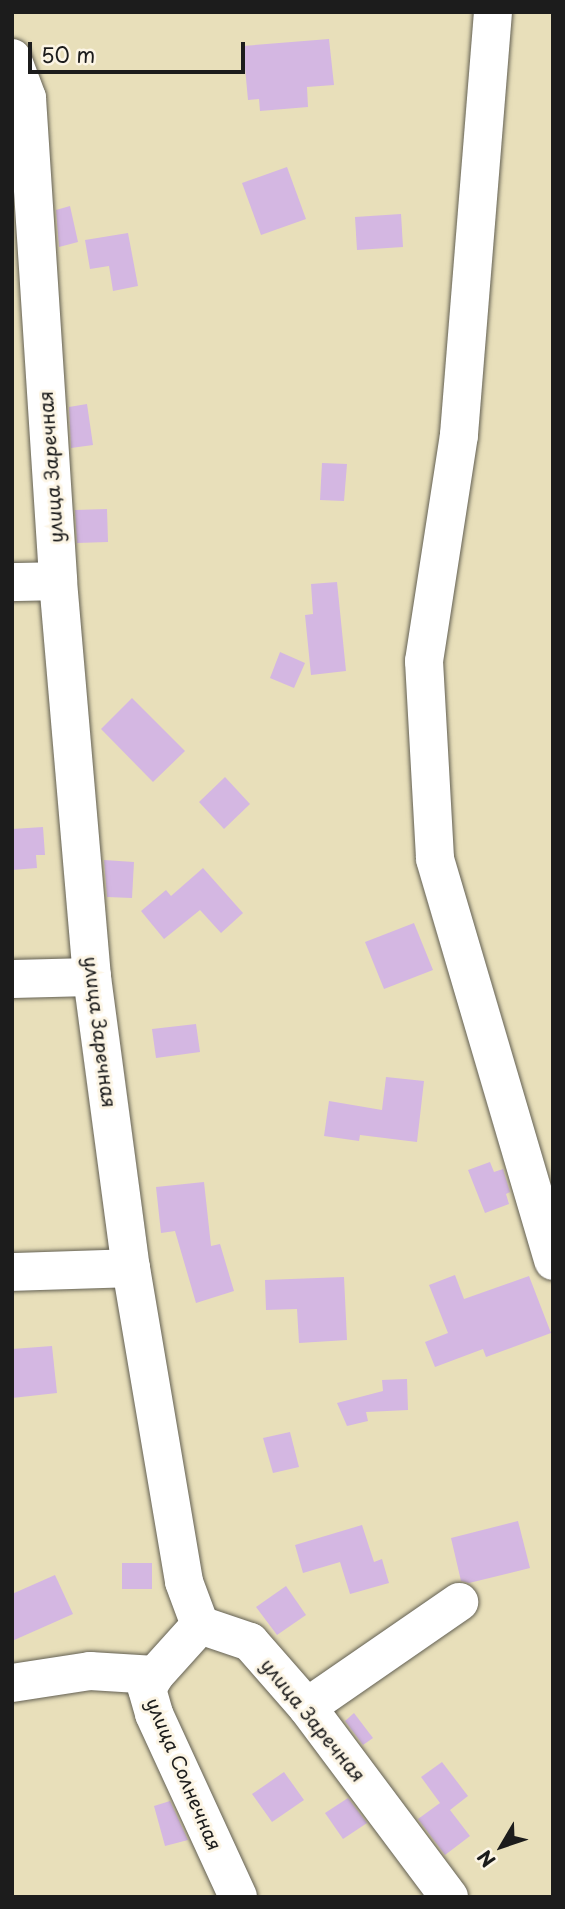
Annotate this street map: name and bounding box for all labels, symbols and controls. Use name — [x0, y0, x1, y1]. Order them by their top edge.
scale bar — [32, 28, 248, 72]
text: 50 m — [41, 38, 95, 70]
street label: улица Заречная — [34, 390, 68, 544]
street label: улица Заречная — [79, 955, 121, 1109]
street label: улица Заречная — [256, 1654, 370, 1786]
street label: улица Солнечная — [141, 1694, 227, 1854]
north arrow — [467, 1811, 537, 1881]
text: N — [470, 1845, 501, 1874]

